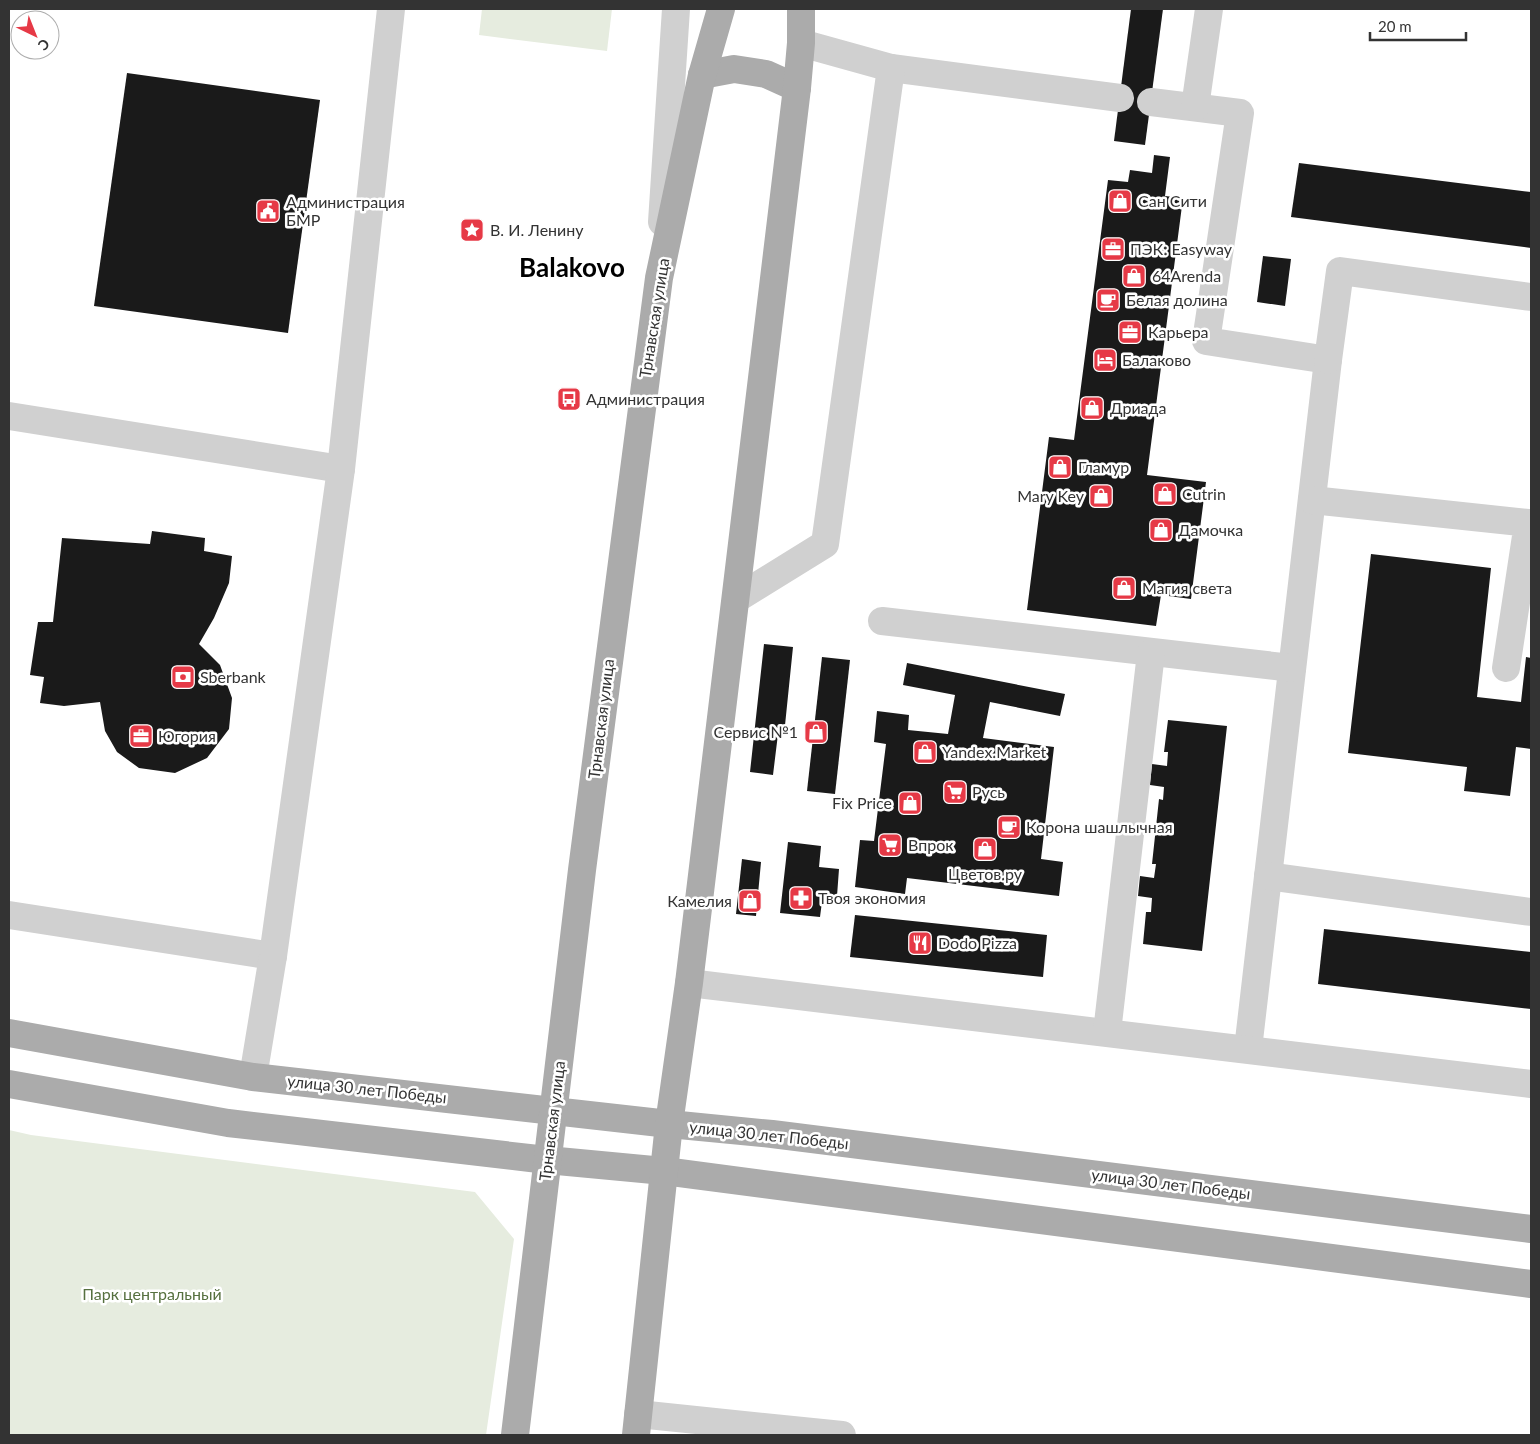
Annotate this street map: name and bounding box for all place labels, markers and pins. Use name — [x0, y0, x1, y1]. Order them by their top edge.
shop icon: Сан Сити — [1107, 188, 1133, 214]
place label: Сан Сити — [1138, 191, 1207, 210]
place label: Администрация БМР — [286, 192, 405, 229]
public building icon: Администрация БМР — [255, 198, 281, 224]
place icon: В. И. Ленину — [459, 217, 485, 243]
place label: В. И. Ленину — [490, 220, 584, 239]
office icon: ПЭК: Easyway — [1100, 236, 1126, 262]
place label: ПЭК: Easyway — [1130, 239, 1233, 258]
shop icon: 64Arenda — [1121, 263, 1147, 289]
place label: 64Arenda — [1152, 266, 1221, 285]
cafe icon: Белая долина — [1095, 287, 1121, 313]
place label: Белая долина — [1126, 290, 1228, 309]
office icon: Карьера — [1117, 319, 1143, 345]
place label: Карьера — [1148, 322, 1209, 341]
hotel icon: Балаково — [1092, 347, 1118, 373]
place label: Балаково — [1122, 350, 1191, 369]
bus stop icon: Администрация — [556, 386, 582, 412]
place label: Администрация — [586, 389, 705, 408]
shop icon: Дриада — [1079, 395, 1105, 421]
place label: Дриада — [1110, 398, 1166, 417]
shop icon: Гламур — [1047, 454, 1073, 480]
place label: Гламур — [1078, 457, 1129, 476]
shop icon: Cutrin — [1152, 481, 1178, 507]
shop icon: Mary Key — [1088, 483, 1114, 509]
place label: Cutrin — [1182, 484, 1226, 503]
place label: Mary Key — [1017, 486, 1085, 505]
shop icon: Дамочка — [1148, 517, 1174, 543]
place label: Дамочка — [1178, 520, 1243, 539]
shop icon: Магия света — [1111, 575, 1137, 601]
place label: Магия света — [1142, 578, 1232, 597]
bank icon: Sberbank — [170, 664, 196, 690]
place label: Sberbank — [200, 667, 267, 686]
shop icon: Сервис №1 — [803, 719, 829, 745]
place label: Сервис №1 — [713, 722, 798, 741]
office icon: Югория — [128, 723, 154, 749]
place label: Югория — [158, 726, 216, 745]
shop icon: Yandex.Market — [912, 739, 938, 765]
place label: Yandex.Market — [942, 742, 1047, 761]
supermarket icon: Русь — [942, 779, 968, 805]
place label: Русь — [972, 782, 1005, 801]
shop icon: Fix Price — [897, 790, 923, 816]
place label: Fix Price — [832, 793, 892, 812]
cafe icon: Корона шашлычная — [996, 814, 1022, 840]
place label: Корона шашлычная — [1026, 817, 1173, 836]
supermarket icon: Впрок — [877, 832, 903, 858]
place label: Впрок — [908, 835, 954, 854]
shop icon: Цветов.ру — [972, 836, 998, 862]
place label: Цветов.ру — [948, 864, 1023, 883]
pharmacy icon: Твоя экономия — [788, 885, 814, 911]
shop icon: Камелия — [737, 888, 763, 914]
place label: Твоя экономия — [818, 888, 926, 907]
place label: Камелия — [667, 891, 732, 910]
restaurant icon: Dodo Pizza — [907, 930, 933, 956]
place label: Dodo Pizza — [938, 933, 1017, 952]

